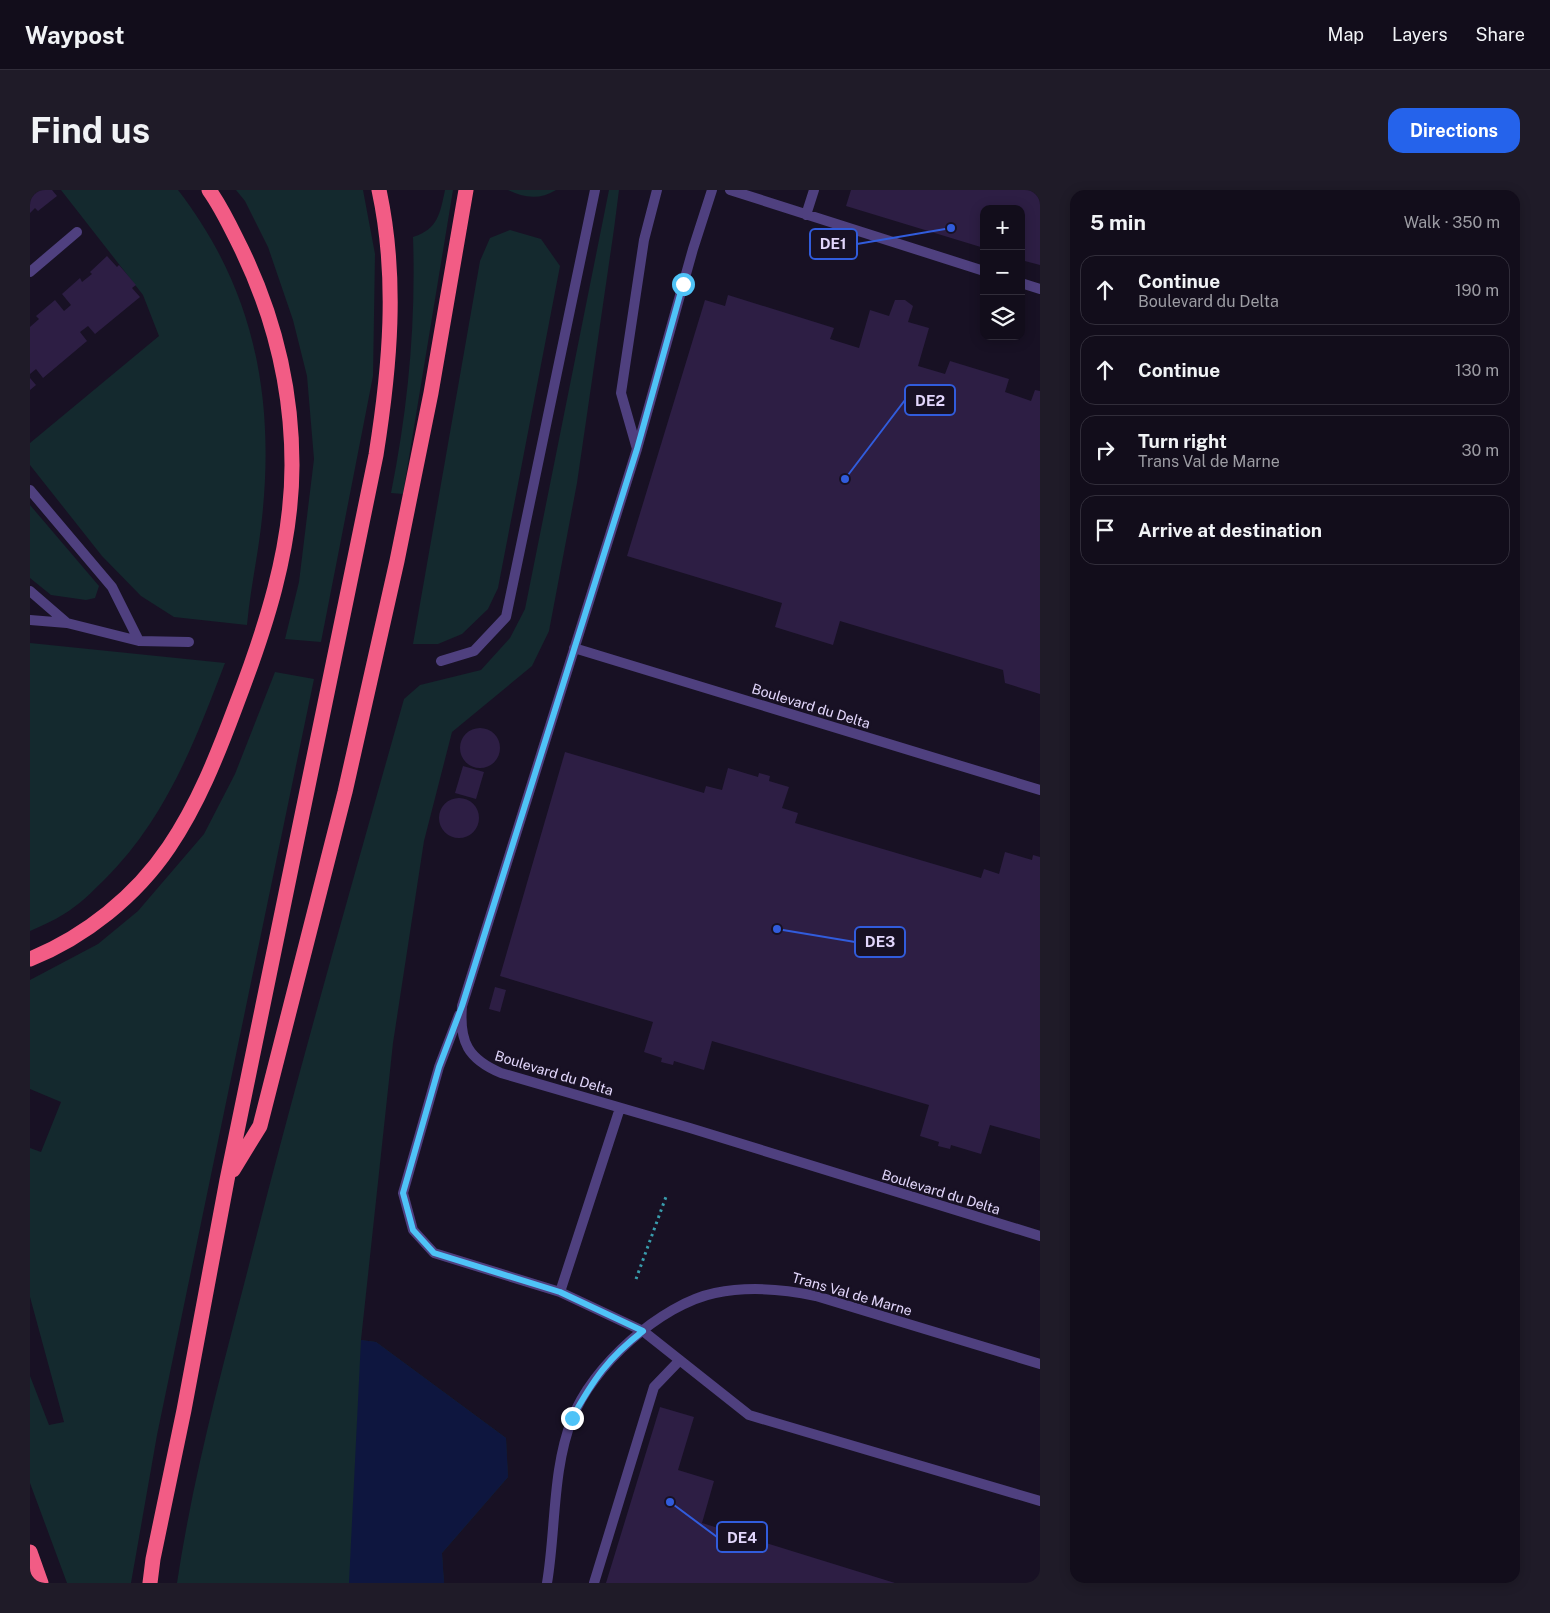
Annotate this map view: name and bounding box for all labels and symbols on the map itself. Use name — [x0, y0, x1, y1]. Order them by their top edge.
callout: DE1 — [810, 229, 857, 259]
text: DE1 — [820, 235, 846, 252]
route start — [672, 273, 695, 296]
callout: DE2 — [905, 385, 955, 415]
text: DE2 — [915, 392, 945, 409]
street label: Boulevard du Delta — [750, 680, 872, 732]
callout: DE3 — [855, 927, 905, 957]
text: DE3 — [865, 933, 895, 950]
street label: Boulevard du Delta — [493, 1047, 615, 1099]
street label: Boulevard du Delta — [880, 1166, 1002, 1218]
street label: Trans Val de Marne — [790, 1269, 914, 1319]
route end — [561, 1407, 584, 1430]
callout: DE4 — [717, 1522, 767, 1552]
text: DE4 — [727, 1529, 757, 1546]

